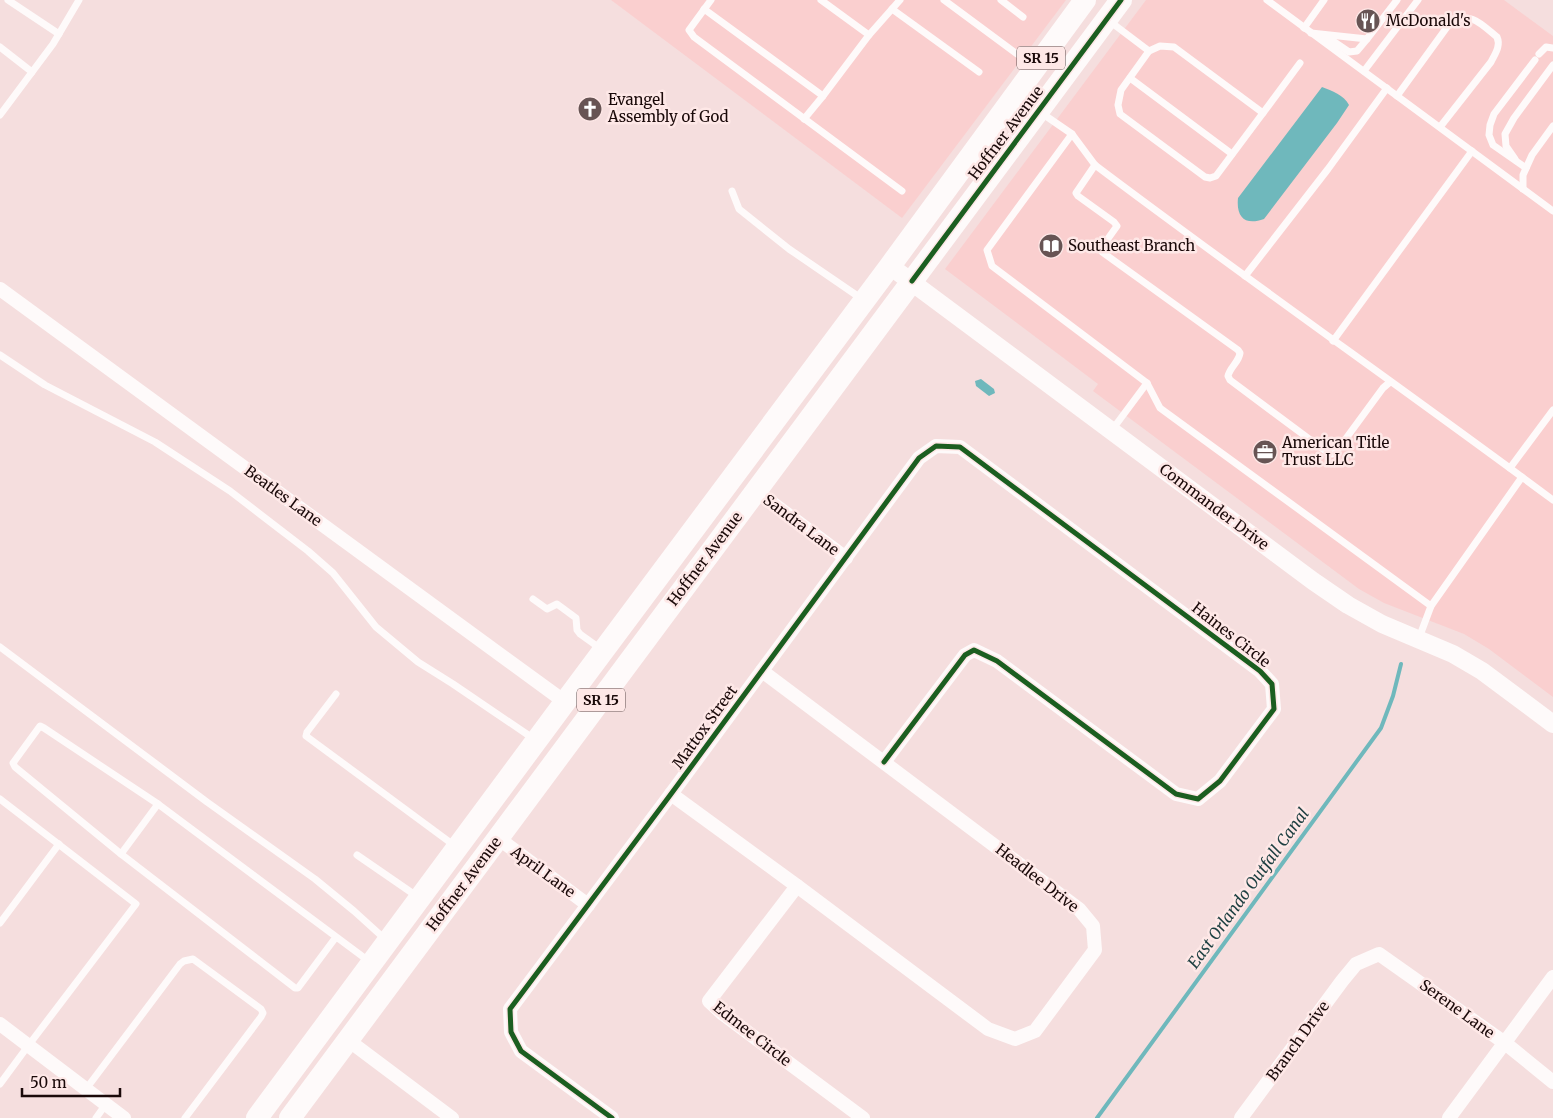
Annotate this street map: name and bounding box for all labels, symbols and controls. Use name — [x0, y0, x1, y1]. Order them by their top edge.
restaurant icon: McDonald's — [1355, 8, 1381, 34]
place label: McDonald's — [1386, 11, 1471, 30]
road number: SR 15 — [1017, 46, 1065, 70]
street label: Hoffner Avenue — [964, 82, 1047, 183]
place label: Evangel Assembly of God — [607, 90, 729, 126]
church icon: Evangel Assembly of God — [577, 96, 603, 122]
library icon: Southeast Branch — [1038, 233, 1064, 259]
place label: Southeast Branch — [1068, 236, 1195, 255]
place label: American Title Trust LLC — [1281, 433, 1390, 469]
office icon: American Title Trust LLC — [1252, 439, 1278, 465]
street label: Commander Drive — [1156, 459, 1273, 554]
street label: Beatles Lane — [241, 461, 326, 530]
street label: Sandra Lane — [760, 490, 843, 559]
street label: Hoffner Avenue — [663, 508, 746, 609]
street label: Haines Circle — [1188, 598, 1275, 671]
street label: Mattox Street — [668, 681, 741, 772]
road number: SR 15 — [577, 688, 625, 712]
water label: East Orlando Outfall Canal — [1183, 804, 1313, 972]
street label: Hoffner Avenue — [422, 833, 505, 934]
street label: Headlee Drive — [992, 839, 1083, 916]
street label: April Lane — [507, 841, 579, 901]
street label: Serene Lane — [1416, 975, 1499, 1042]
street label: Edmee Circle — [709, 997, 795, 1070]
street label: Branch Drive — [1262, 997, 1333, 1084]
scale bar — [22, 1066, 120, 1098]
text: 50 m — [30, 1073, 67, 1092]

